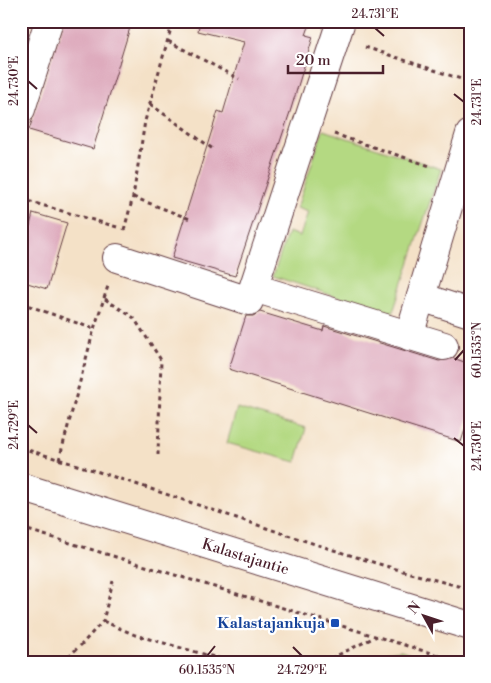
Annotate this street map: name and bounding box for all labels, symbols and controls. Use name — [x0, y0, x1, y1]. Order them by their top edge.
text: 24.731°E — [352, 7, 398, 22]
scale bar — [288, 42, 384, 74]
text: 20 m — [296, 51, 331, 70]
text: 24.730°E — [7, 56, 22, 106]
text: 24.731°E — [470, 79, 485, 125]
text: 60.1535°N — [470, 322, 485, 378]
text: 24.729°E — [7, 400, 22, 450]
text: 24.730°E — [470, 421, 485, 471]
street label: Kalastajantie — [199, 535, 291, 579]
north arrow — [398, 590, 448, 640]
text: N — [404, 598, 425, 618]
place label: Kalastajankuja — [217, 614, 326, 633]
marker: Kalastajankuja — [329, 617, 341, 629]
text: 60.1535°N — [179, 663, 235, 678]
text: 24.729°E — [277, 663, 327, 678]

